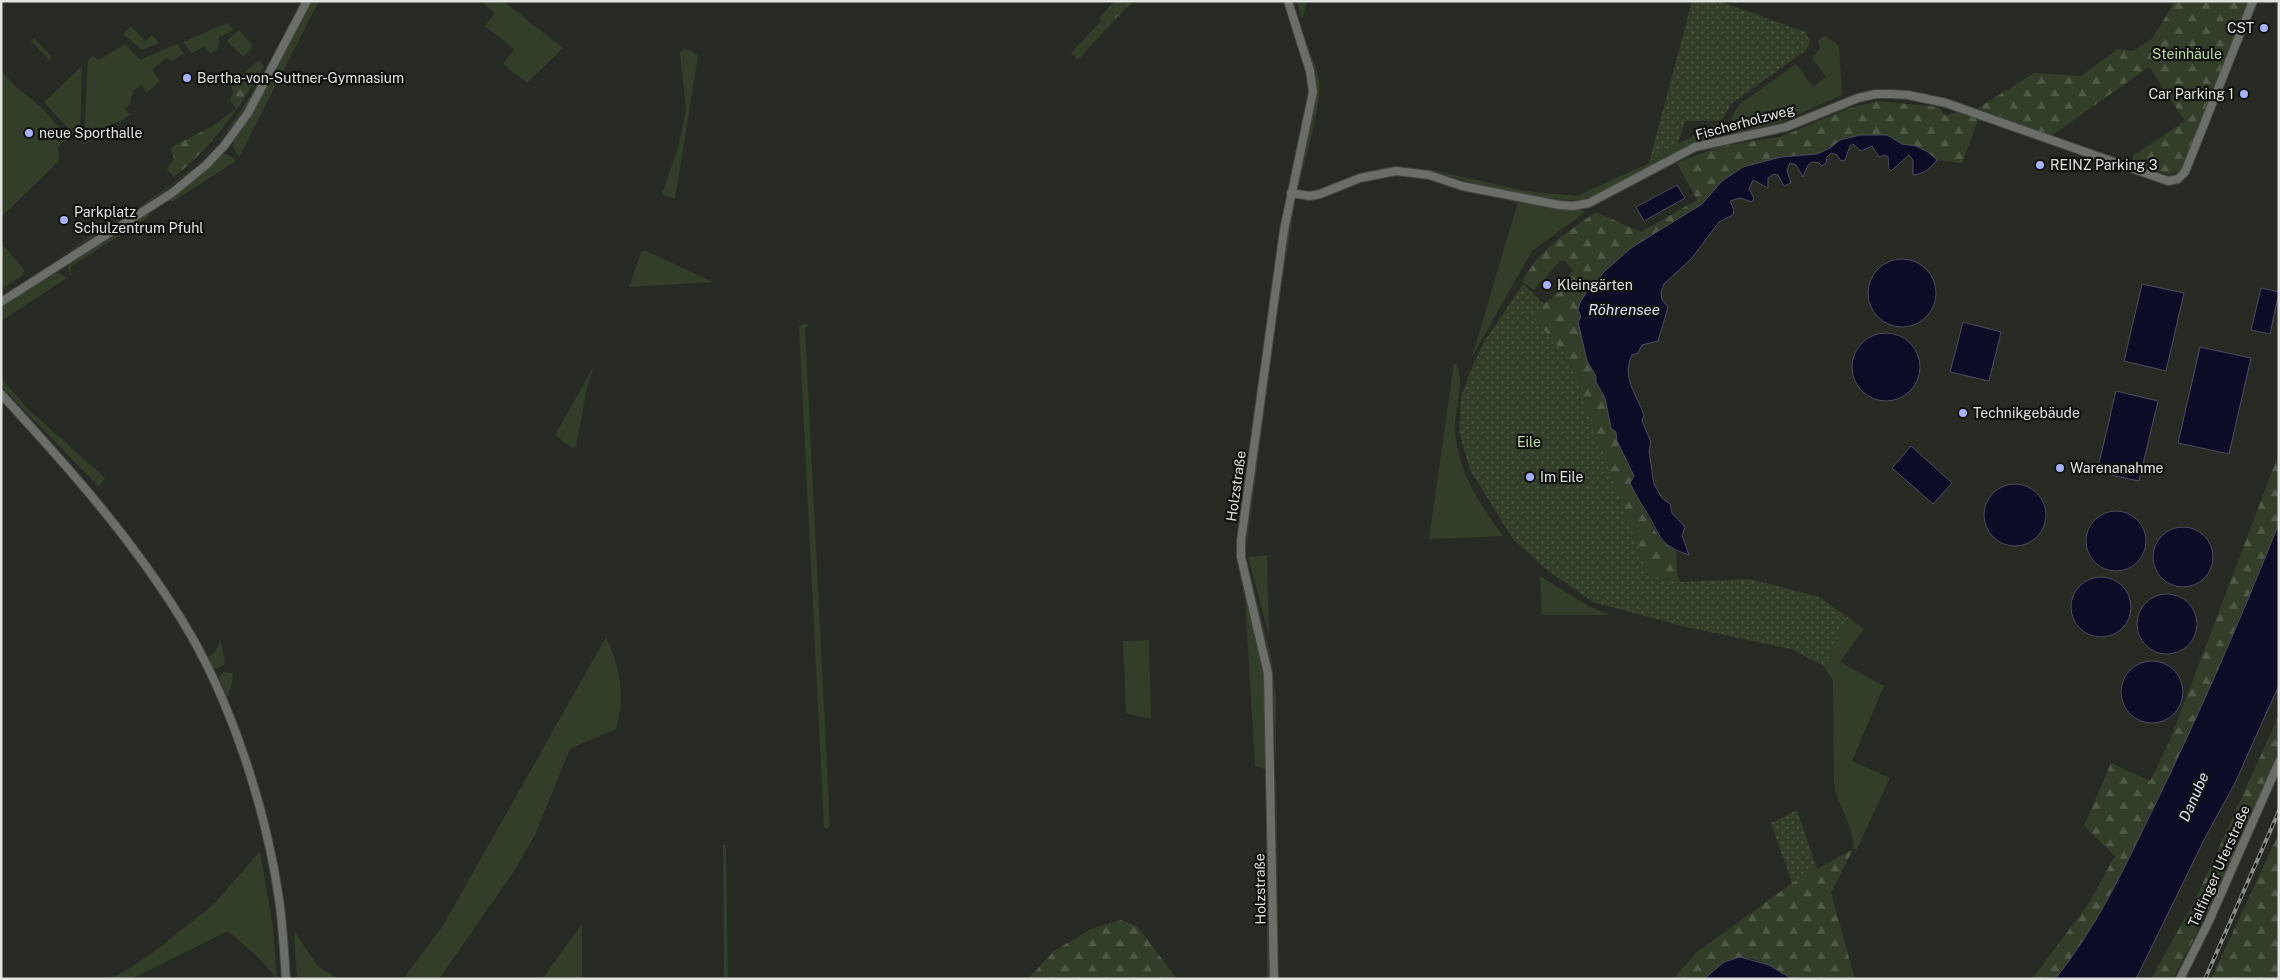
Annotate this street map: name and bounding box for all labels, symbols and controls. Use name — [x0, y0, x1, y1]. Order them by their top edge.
place label: CST — [2227, 20, 2254, 36]
marker: CST — [2258, 22, 2270, 34]
park label: Steinhäule — [2152, 46, 2222, 62]
place label: Bertha-von-Suttner-Gymnasium — [197, 70, 404, 86]
marker: Bertha-von-Suttner-Gymnasium — [181, 72, 193, 84]
place label: Car Parking 1 — [2149, 86, 2234, 102]
marker: Car Parking 1 — [2238, 88, 2250, 100]
street label: Fischerholzweg — [1694, 101, 1797, 143]
place label: neue Sporthalle — [39, 125, 142, 141]
marker: neue Sporthalle — [23, 127, 35, 139]
place label: REINZ Parking 3 — [2050, 157, 2158, 173]
marker: REINZ Parking 3 — [2034, 159, 2046, 171]
place label: Parkplatz Schulzentrum Pfuhl — [74, 204, 204, 236]
marker: Parkplatz Schulzentrum Pfuhl — [58, 214, 70, 226]
place label: Kleingärten — [1557, 277, 1633, 293]
marker: Kleingärten — [1541, 279, 1553, 291]
water label: Röhrensee — [1588, 301, 1660, 318]
place label: Technikgebäude — [1973, 405, 2080, 421]
marker: Technikgebäude — [1957, 407, 1969, 419]
park label: Eile — [1517, 434, 1541, 450]
street label: Holzstraße — [1223, 450, 1249, 522]
place label: Warenanahme — [2070, 460, 2164, 476]
marker: Warenanahme — [2054, 462, 2066, 474]
place label: Im Eile — [1540, 469, 1583, 485]
marker: Im Eile — [1524, 471, 1536, 483]
water label: Danube — [2175, 770, 2212, 824]
street label: Talfinger Uferstraße — [2185, 803, 2253, 929]
street label: Holzstraße — [1251, 853, 1269, 925]

